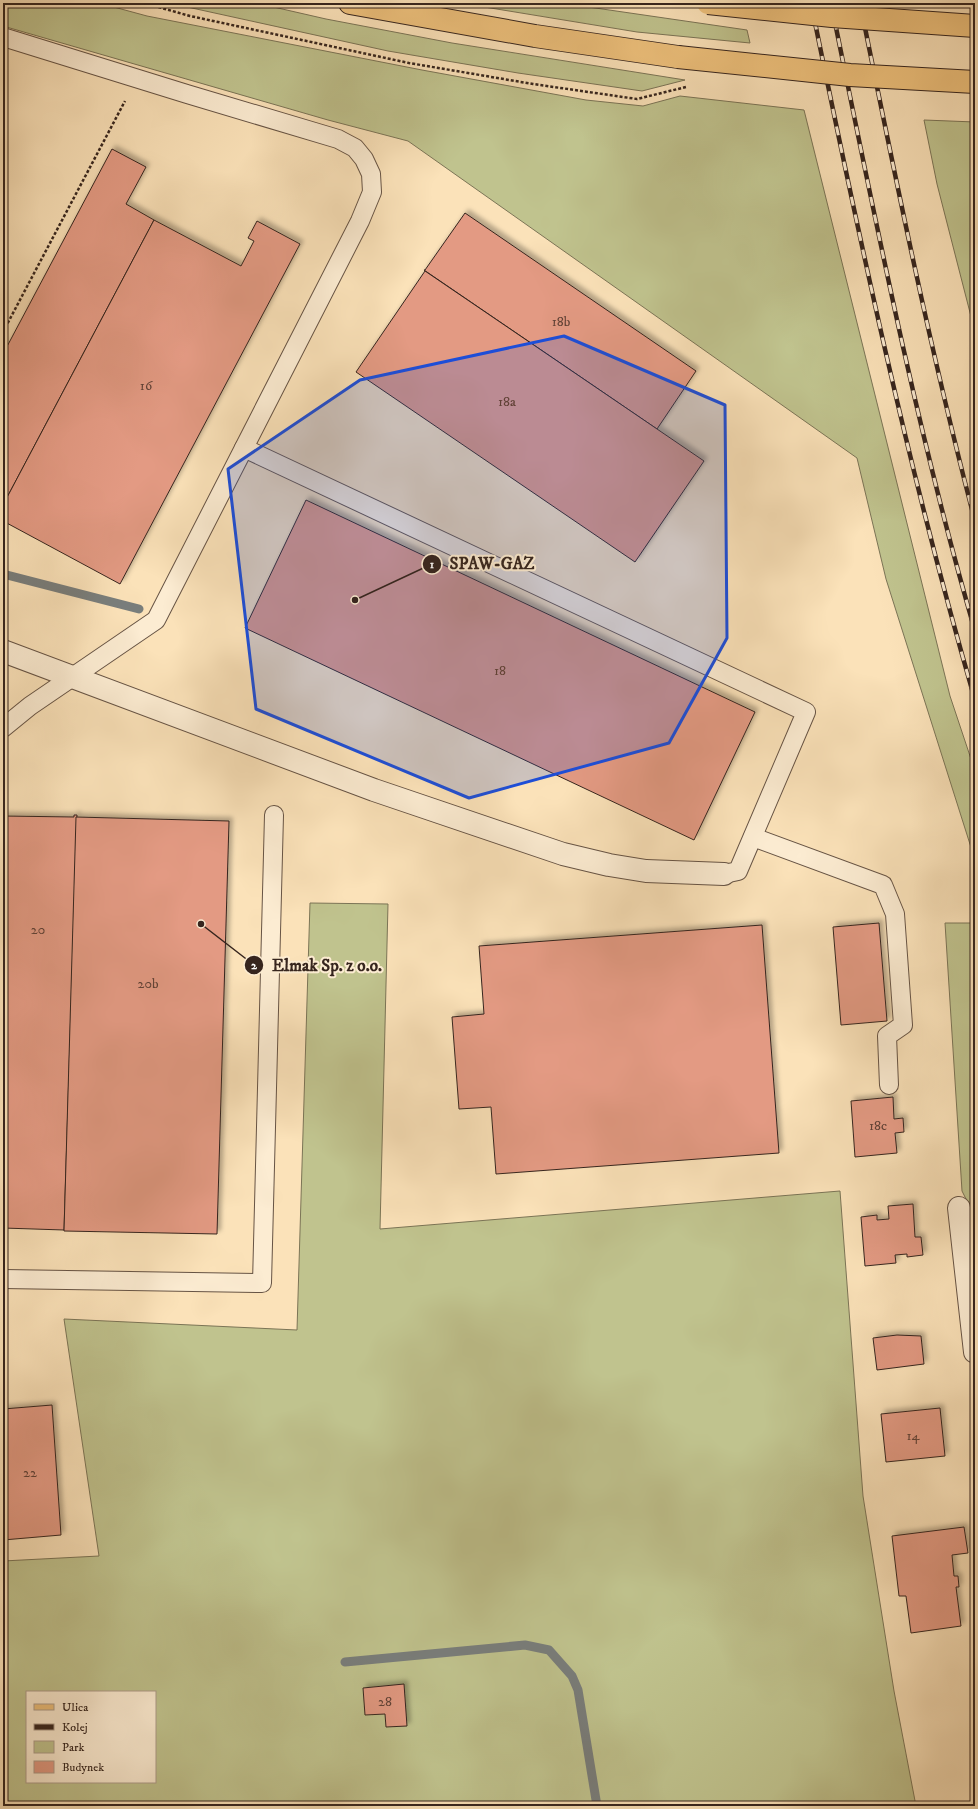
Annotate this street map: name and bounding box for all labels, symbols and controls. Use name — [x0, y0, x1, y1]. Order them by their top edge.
house number: 18b — [552, 313, 571, 331]
house number: 16 — [140, 377, 153, 395]
house number: 18a — [498, 393, 516, 411]
callout: SPAW-GAZ — [422, 549, 543, 578]
text: SPAW-GAZ — [450, 553, 534, 575]
text: 1 — [430, 557, 435, 572]
house number: 18 — [494, 662, 506, 680]
house number: 20 — [31, 921, 45, 939]
callout: Elmak Sp. z o.o. — [244, 950, 390, 979]
text: Elmak Sp. z o.o. — [272, 955, 382, 977]
text: 2 — [251, 958, 258, 973]
house number: 20b — [138, 975, 159, 993]
house number: 18c — [869, 1117, 887, 1135]
house number: 14 — [906, 1427, 921, 1445]
house number: 22 — [23, 1464, 37, 1482]
legend — [26, 1691, 156, 1783]
house number: 28 — [378, 1693, 392, 1711]
text: Ulica — [62, 1700, 89, 1715]
text: Kolej — [62, 1720, 88, 1735]
text: Park — [62, 1740, 84, 1755]
text: Budynek — [62, 1760, 104, 1775]

